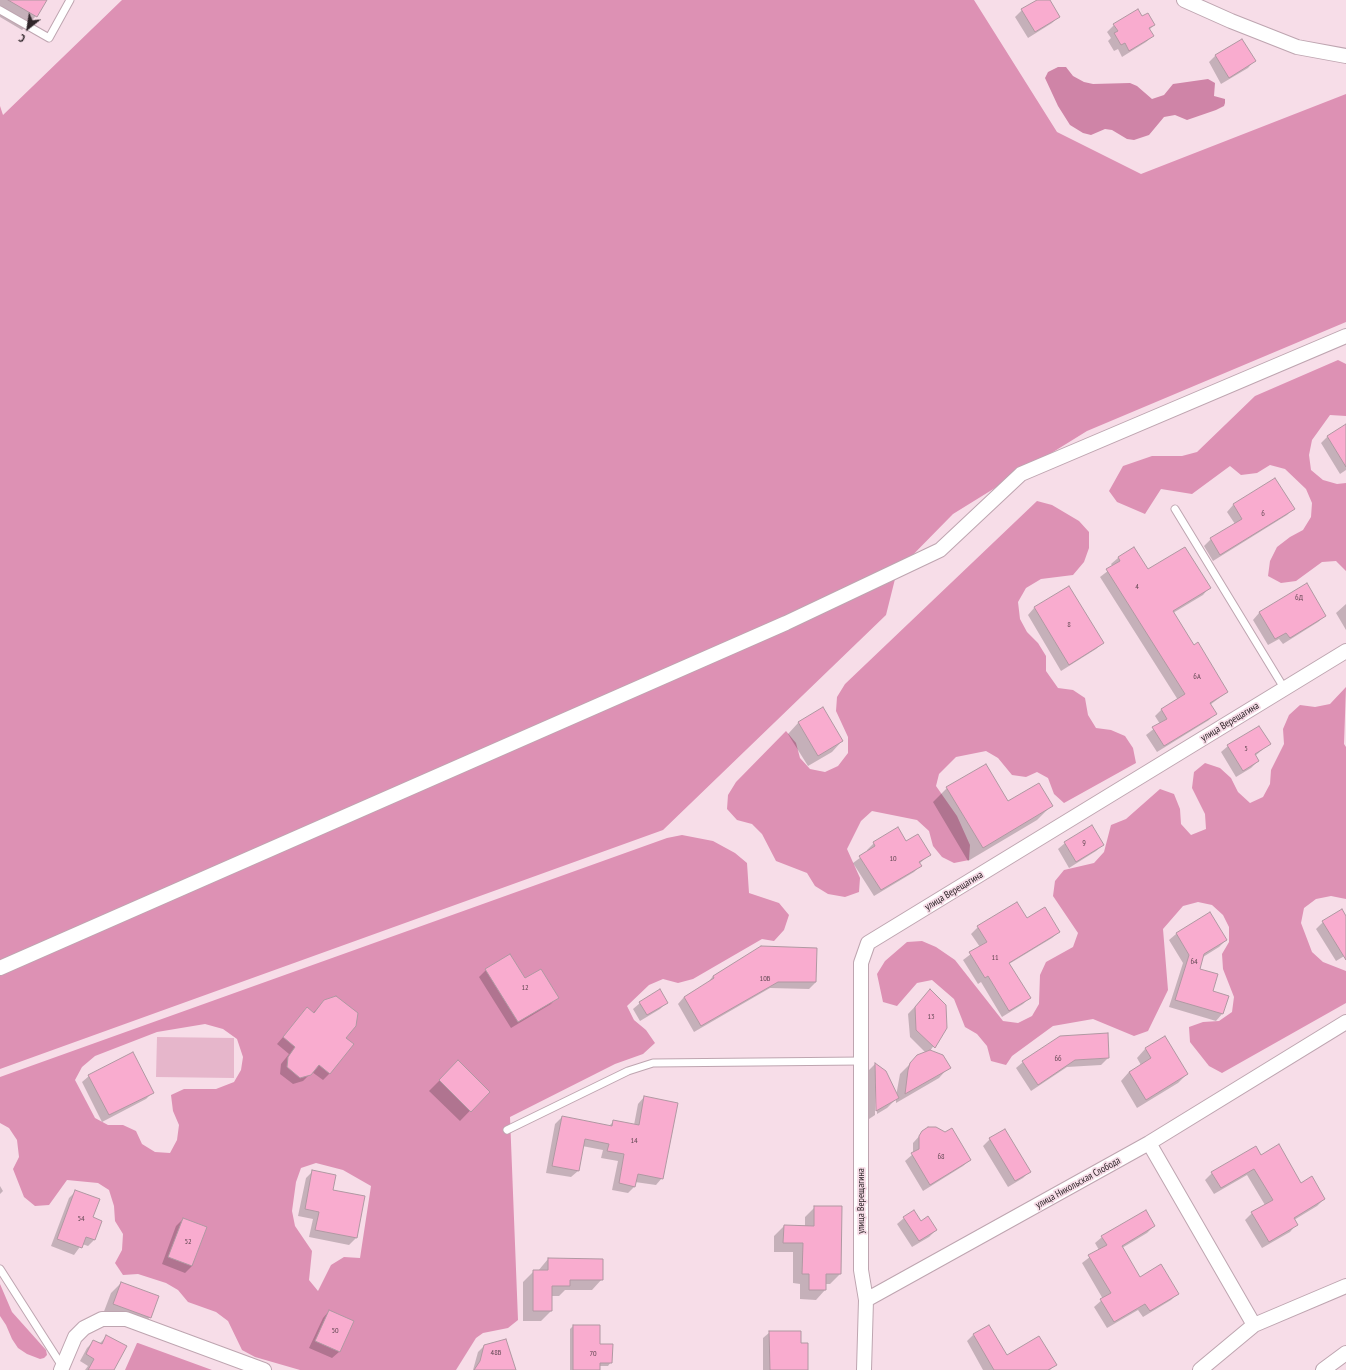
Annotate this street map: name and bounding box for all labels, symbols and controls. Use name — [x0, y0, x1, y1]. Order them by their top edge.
north arrow — [8, 8, 48, 48]
text: С — [16, 31, 28, 46]
house number: 6 — [1261, 509, 1265, 519]
house number: 4 — [1135, 582, 1139, 592]
house number: 6Д — [1295, 593, 1303, 603]
house number: 8 — [1067, 620, 1071, 630]
house number: 6А — [1193, 672, 1201, 682]
street label: улица Верещагина — [1199, 700, 1261, 744]
house number: 5 — [1244, 744, 1248, 754]
house number: 9 — [1082, 838, 1086, 848]
house number: 10 — [889, 854, 897, 864]
street label: улица Верещагина — [923, 869, 985, 913]
house number: 11 — [991, 953, 999, 963]
house number: 64 — [1190, 957, 1198, 967]
house number: 10Б — [760, 974, 770, 984]
house number: 12 — [521, 983, 529, 993]
house number: 13 — [927, 1012, 935, 1022]
house number: 66 — [1054, 1054, 1062, 1064]
house number: 14 — [630, 1136, 638, 1146]
house number: 68 — [937, 1152, 945, 1162]
street label: улица Никольская Слобода — [1033, 1155, 1123, 1211]
street label: улица Верещагина — [855, 1168, 867, 1234]
house number: 54 — [77, 1214, 85, 1224]
house number: 52 — [184, 1237, 192, 1247]
house number: 50 — [331, 1326, 339, 1336]
house number: 48Б — [491, 1348, 501, 1358]
house number: 70 — [589, 1349, 597, 1359]

